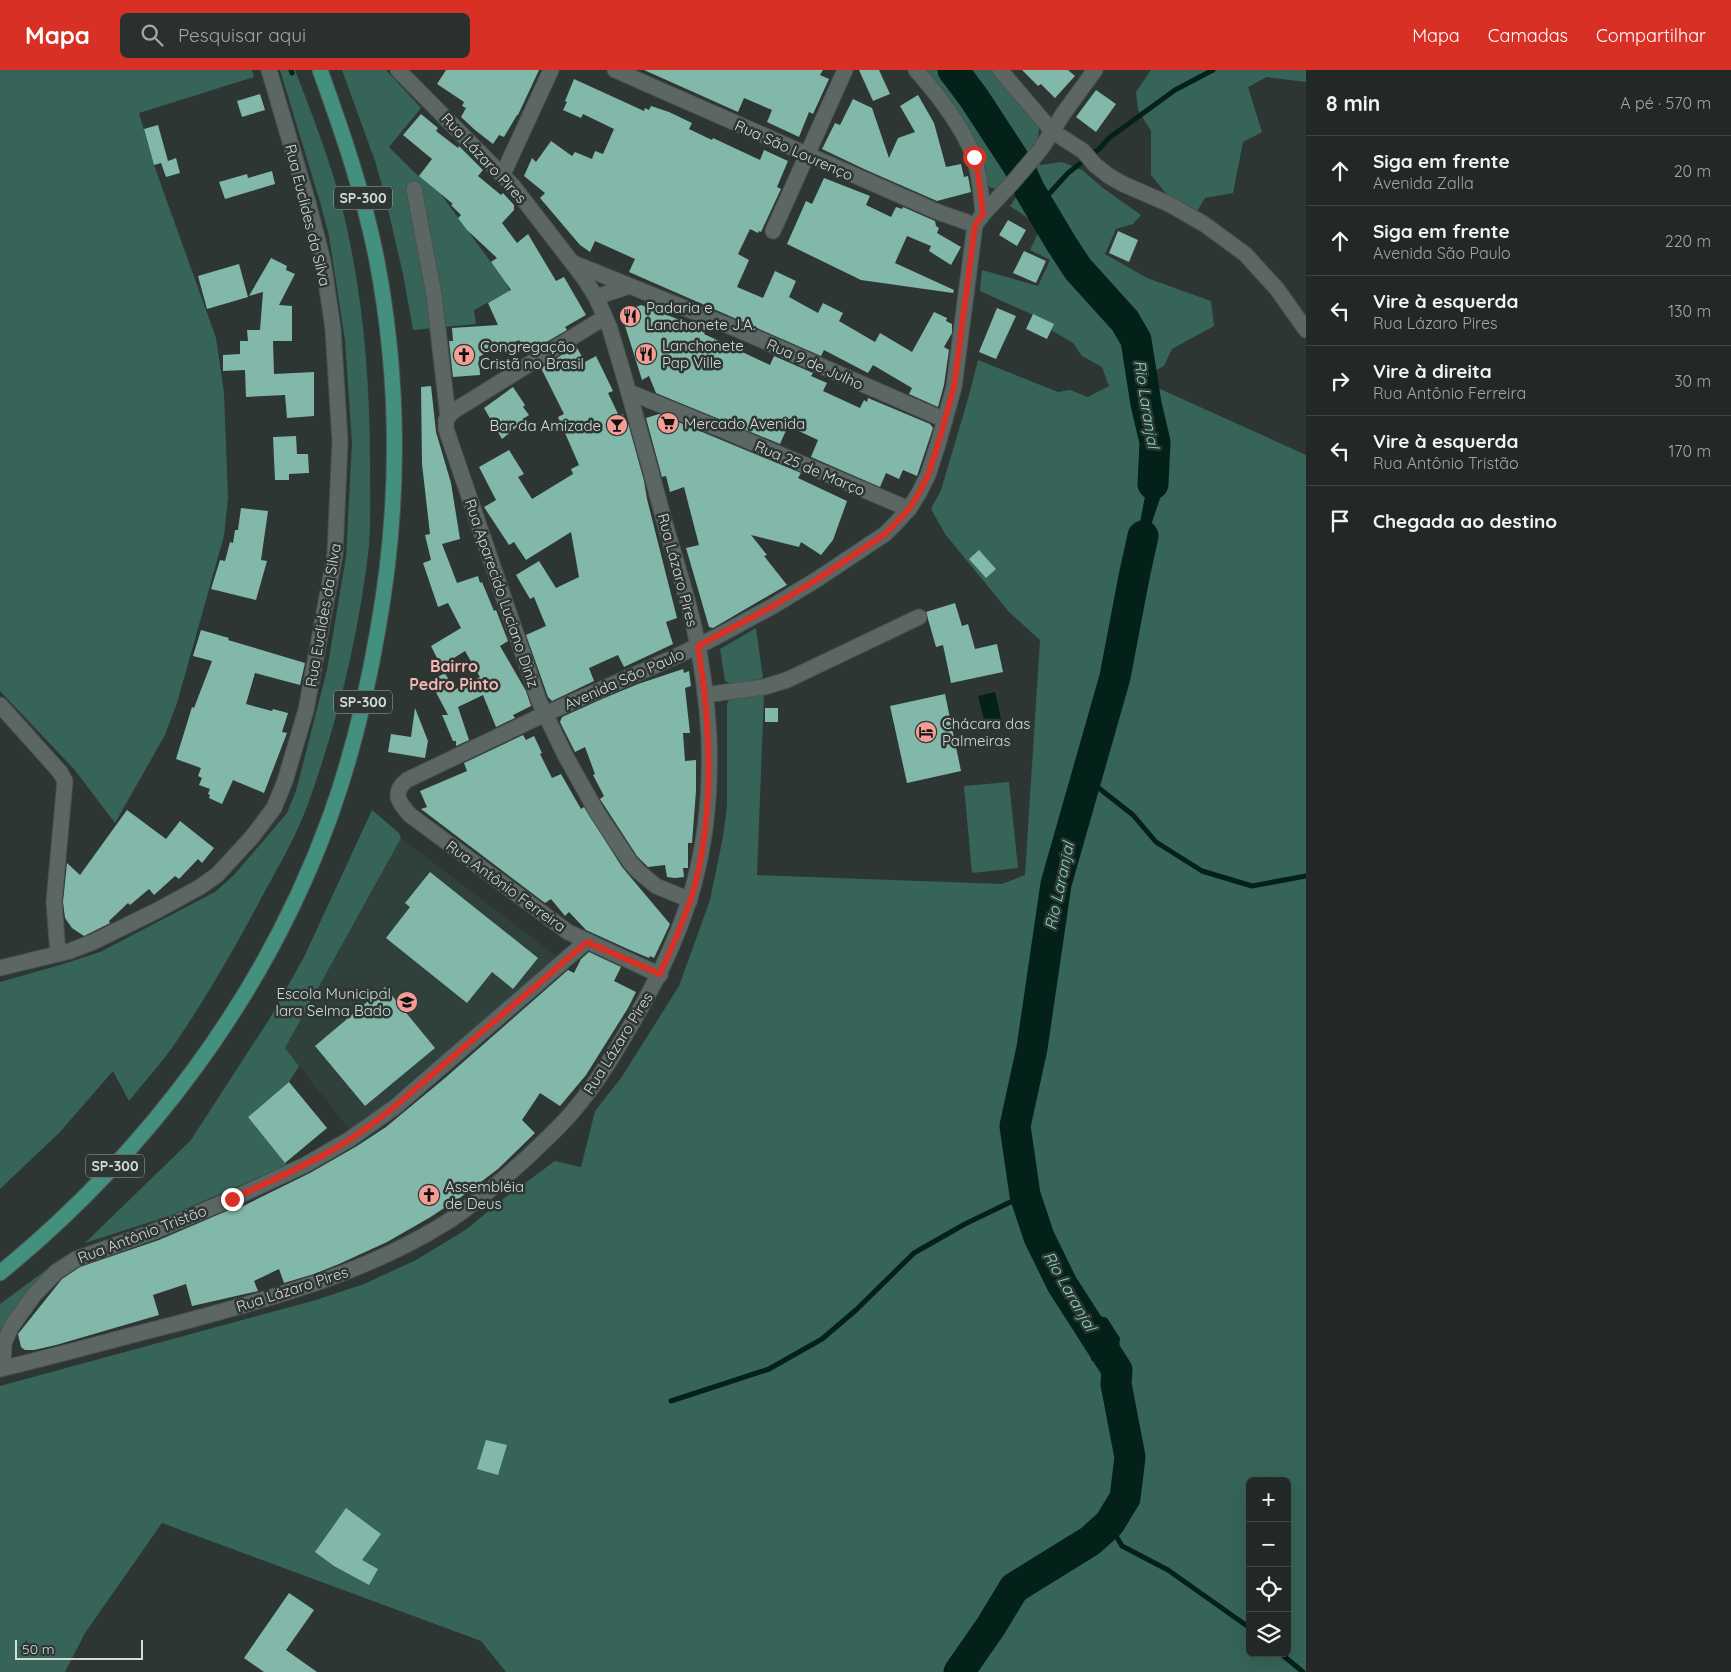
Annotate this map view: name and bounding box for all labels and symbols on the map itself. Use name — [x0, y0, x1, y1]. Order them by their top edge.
street label: Rua Lázaro Pires — [437, 109, 531, 207]
street label: Rua São Lourenço — [732, 115, 856, 185]
street label: Rua Euclides da Silva — [281, 142, 335, 288]
route start — [963, 146, 986, 169]
road number: SP-300 — [334, 186, 392, 210]
place label: Padaria e Lanchonete J.A. — [646, 298, 756, 334]
restaurant icon: Padaria e Lanchonete J.A. — [618, 304, 642, 328]
street label: Rua 9 de Julho — [764, 334, 866, 394]
place label: Lanchonete Pap Ville — [662, 336, 744, 372]
place label: Congregação Cristã no Brasil — [480, 337, 584, 373]
restaurant icon: Lanchonete Pap Ville — [634, 342, 658, 366]
church icon: Congregação Cristã no Brasil — [452, 343, 476, 367]
water label: Rio Laranjal — [1130, 358, 1164, 452]
supermarket icon: Mercado Avenida — [656, 411, 680, 435]
bar icon: Bar da Amizade — [605, 413, 629, 437]
place label: Mercado Avenida — [684, 414, 805, 433]
place label: Bar da Amizade — [490, 416, 601, 435]
street label: Rua 25 de Março — [752, 436, 868, 500]
street label: Rua Aparecido Luciano Diniz — [461, 496, 543, 690]
street label: Rua Lázaro Pires — [654, 511, 702, 629]
street label: Rua Euclides da Silva — [301, 542, 345, 688]
street label: Avenida São Paulo — [561, 644, 687, 714]
district label: Bairro Pedro Pinto — [409, 656, 499, 694]
road number: SP-300 — [334, 690, 392, 714]
place label: Chácara das Palmeiras — [942, 714, 1030, 750]
hotel icon: Chácara das Palmeiras — [914, 720, 938, 744]
street label: Rua Antônio Ferreira — [442, 836, 570, 936]
water label: Rio Laranjal — [1040, 838, 1079, 932]
place label: Escola Municipal Iara Selma Bado — [275, 984, 391, 1020]
street label: Rua Lázaro Pires — [579, 988, 657, 1098]
school or university icon: Escola Municipal Iara Selma Bado — [395, 990, 419, 1014]
road number: SP-300 — [86, 1154, 144, 1178]
place label: Assembléia de Deus — [445, 1177, 524, 1213]
church icon: Assembléia de Deus — [417, 1183, 441, 1207]
route end — [221, 1188, 244, 1211]
street label: Rua Antônio Tristão — [75, 1201, 209, 1267]
water label: Rio Laranjal — [1039, 1247, 1102, 1337]
street label: Rua Lázaro Pires — [234, 1262, 350, 1316]
scale bar — [15, 1637, 142, 1660]

